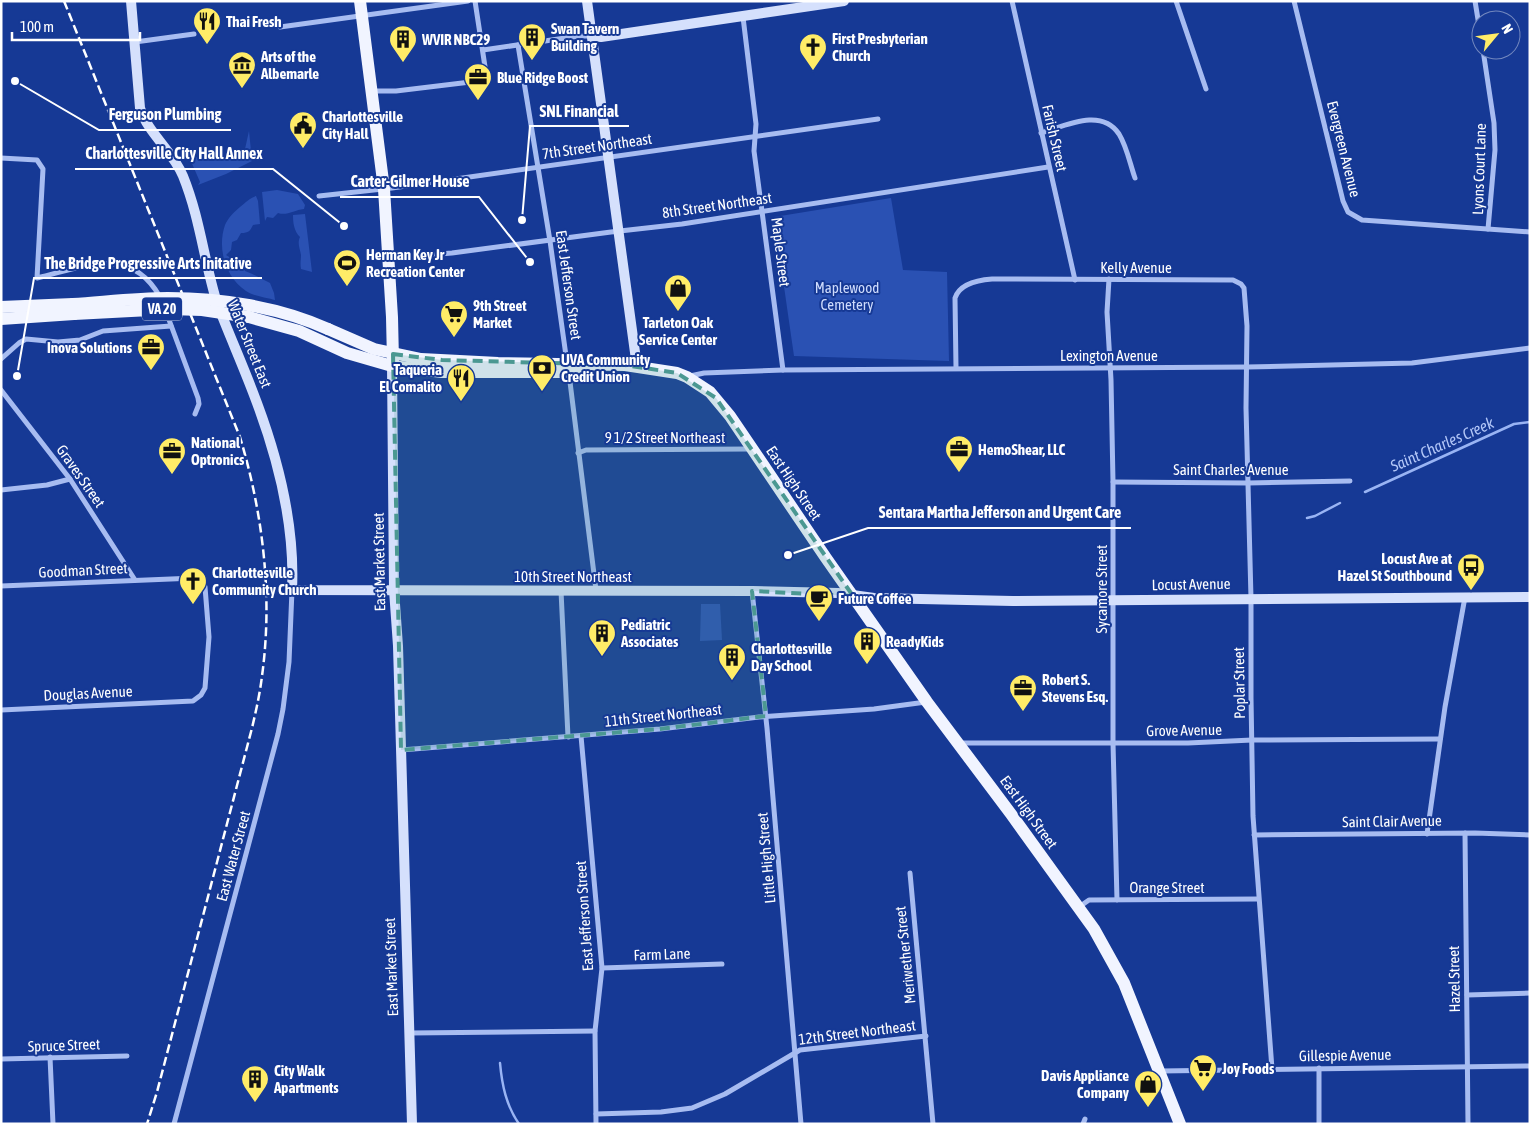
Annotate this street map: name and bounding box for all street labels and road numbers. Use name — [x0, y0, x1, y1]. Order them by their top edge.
street label: Evergreen Avenue — [1324, 99, 1364, 199]
street label: Farish Street — [1039, 103, 1071, 173]
street label: Lyons Court Lane — [1469, 123, 1489, 215]
street label: 7th Street Northeast — [541, 130, 653, 162]
street label: 8th Street Northeast — [661, 189, 773, 221]
street label: Maple Street — [768, 216, 794, 288]
street label: East Jefferson Street — [553, 229, 585, 341]
street label: Kelly Avenue — [1100, 259, 1172, 276]
road number: VA 20 — [142, 298, 182, 320]
street label: Water Street East — [225, 298, 275, 390]
street label: Lexington Avenue — [1060, 347, 1158, 364]
street label: 9 1/2 Street Northeast — [605, 429, 725, 446]
street label: Graves Street — [53, 442, 109, 510]
street label: East High Street — [763, 443, 825, 523]
street label: Saint Charles Avenue — [1173, 461, 1289, 478]
street label: East Market Street — [370, 512, 388, 612]
street label: Sycamore Street — [1093, 545, 1110, 633]
street label: Goodman Street — [38, 559, 128, 581]
street label: 10th Street Northeast — [514, 568, 632, 585]
street label: Locust Avenue — [1151, 575, 1231, 593]
street label: Poplar Street — [1230, 647, 1248, 719]
street label: Douglas Avenue — [43, 682, 133, 704]
street label: 11th Street Northeast — [603, 700, 723, 730]
street label: Grove Avenue — [1146, 721, 1222, 739]
street label: East High Street — [997, 772, 1061, 852]
street label: East Water Street — [213, 809, 253, 903]
street label: Little High Street — [754, 812, 778, 904]
street label: Saint Clair Avenue — [1342, 812, 1442, 830]
street label: East Jefferson Street — [572, 860, 596, 972]
street label: Orange Street — [1129, 879, 1205, 896]
street label: Meriwether Street — [891, 905, 919, 1005]
street label: East Market Street — [381, 917, 401, 1017]
street label: Farm Lane — [633, 945, 691, 963]
street label: Hazel Street — [1445, 946, 1463, 1012]
street label: 12th Street Northeast — [797, 1016, 917, 1048]
street label: Spruce Street — [28, 1035, 100, 1055]
street label: Gillespie Avenue — [1299, 1046, 1391, 1064]

